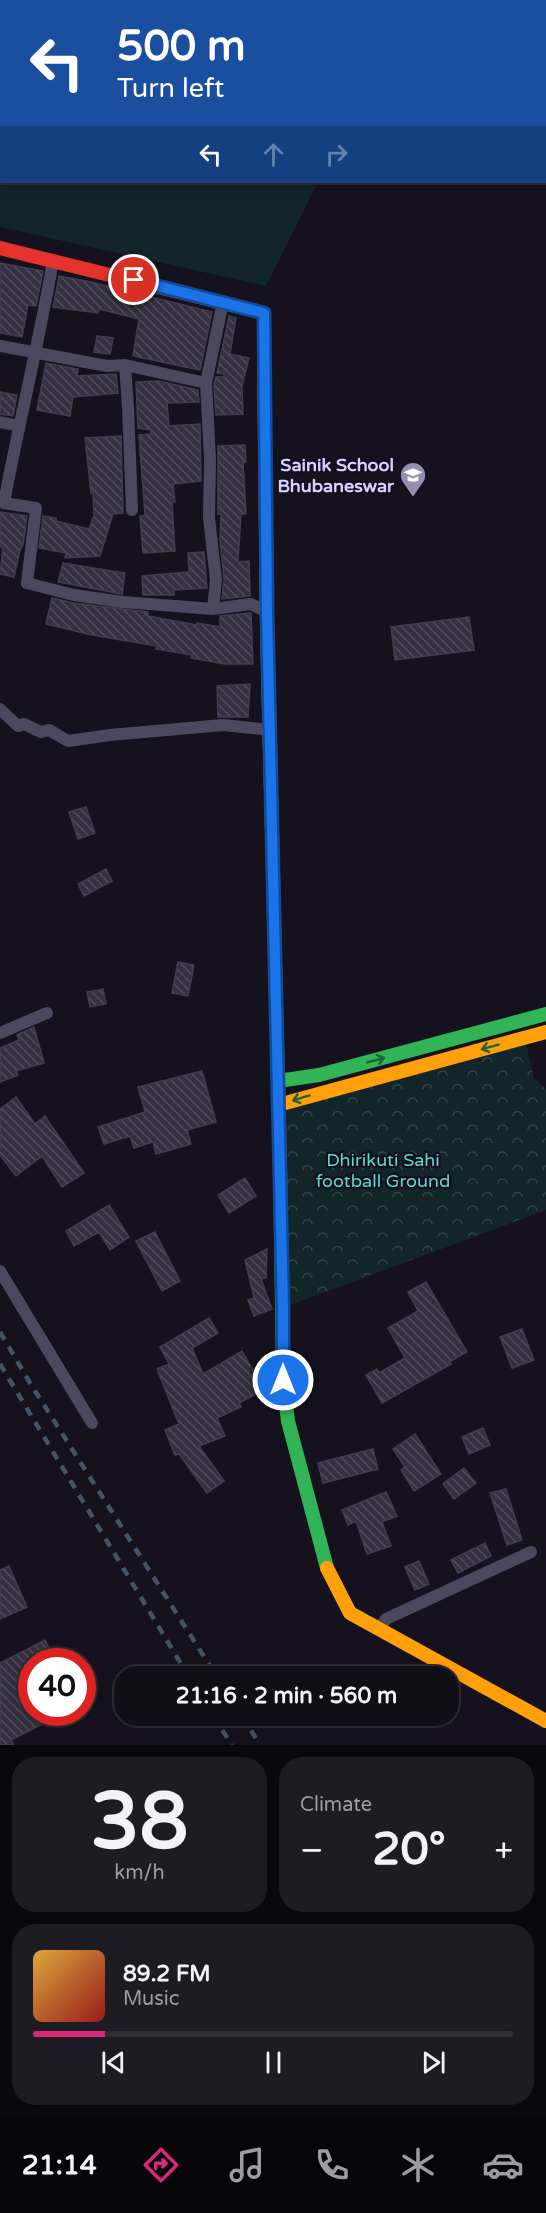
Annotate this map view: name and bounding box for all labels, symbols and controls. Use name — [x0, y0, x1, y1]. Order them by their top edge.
text: 500 m — [117, 21, 246, 72]
icon: left — [18, 24, 96, 102]
text: Turn left — [117, 72, 224, 105]
icon: left — [194, 138, 227, 171]
icon: ahead — [257, 138, 290, 171]
icon: right — [320, 138, 353, 171]
pin — [108, 254, 159, 305]
icon: arrive — [117, 263, 150, 296]
place label: Sainik School Bhubaneswar — [277, 454, 395, 497]
school or university icon: Sainik School Bhubaneswar — [398, 460, 428, 498]
one-way arrow — [480, 1042, 499, 1053]
one-way arrow — [366, 1053, 385, 1065]
one-way arrow — [292, 1093, 311, 1104]
park label: Dhirikuti Sahi football Ground — [316, 1149, 450, 1192]
position arrow — [251, 1348, 315, 1412]
speed limit sign: 40 — [18, 1648, 96, 1726]
text: 21:16 · 2 min · 560 m — [176, 1683, 397, 1709]
text: 38 — [91, 1775, 188, 1869]
text: Climate — [300, 1793, 372, 1817]
text: 20° — [372, 1823, 446, 1877]
text: − — [300, 1831, 324, 1870]
text: + — [494, 1831, 513, 1870]
text: km/h — [114, 1861, 165, 1885]
text: 89.2 FM — [123, 1961, 211, 1987]
text: Music — [123, 1987, 179, 2011]
icon: previous — [97, 2046, 130, 2079]
icon: pause — [257, 2046, 290, 2079]
icon: next — [417, 2046, 450, 2079]
icon: directions — [140, 2144, 182, 2186]
icon: music — [226, 2144, 268, 2186]
icon: phone — [311, 2144, 353, 2186]
icon: climate — [397, 2144, 439, 2186]
icon: car — [482, 2144, 524, 2186]
text: 21:14 — [22, 2149, 97, 2182]

